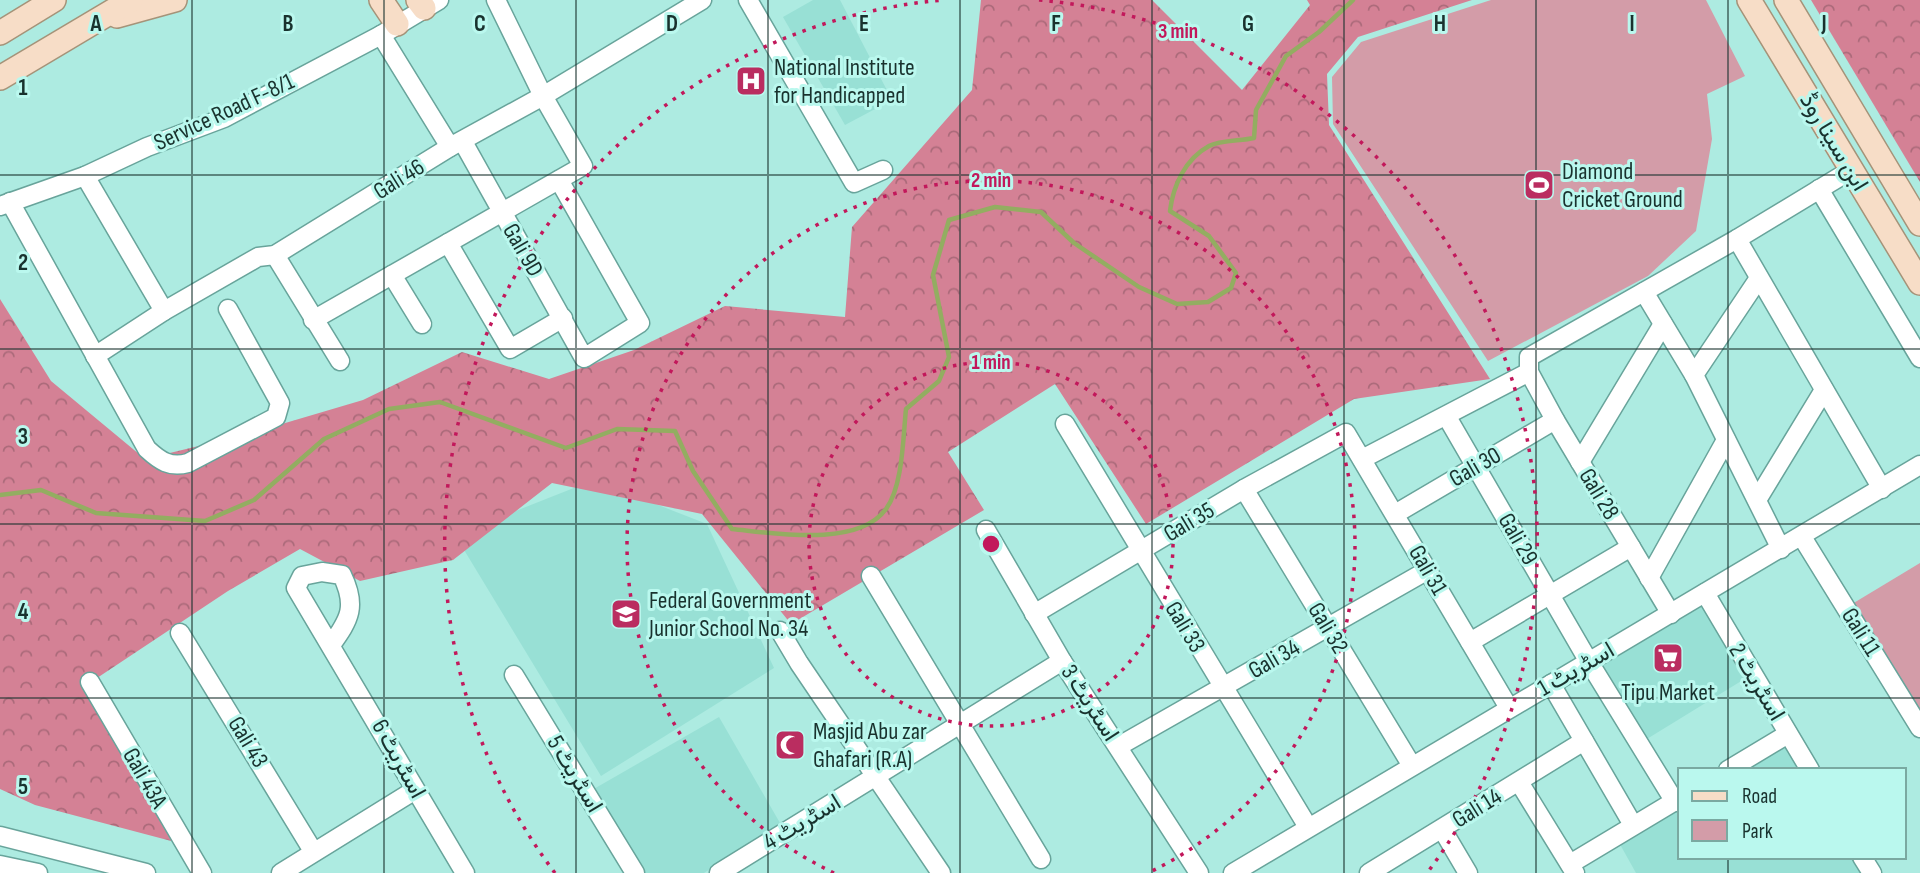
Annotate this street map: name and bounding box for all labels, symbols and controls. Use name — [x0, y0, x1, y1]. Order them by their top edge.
text: A — [90, 10, 103, 38]
text: B — [283, 10, 294, 38]
text: C — [474, 10, 486, 38]
text: D — [666, 10, 678, 38]
text: E — [859, 10, 869, 38]
text: F — [1051, 10, 1061, 38]
text: G — [1242, 10, 1254, 38]
text: H — [1434, 10, 1446, 38]
text: I — [1629, 10, 1635, 38]
text: J — [1820, 10, 1827, 38]
text: 3 min — [1158, 19, 1198, 44]
place label: National Institute for Handicapped — [774, 53, 915, 110]
hospital icon: National Institute for Handicapped — [734, 64, 768, 98]
street label: Service Road F-8/1 — [149, 67, 299, 157]
text: 1 — [18, 74, 28, 102]
street label: ابن سینا روڈ — [1793, 88, 1875, 196]
street label: Gali 46 — [368, 152, 430, 206]
place label: Diamond Cricket Ground — [1562, 157, 1683, 214]
text: 2 min — [971, 168, 1011, 193]
sports icon: Diamond Cricket Ground — [1522, 168, 1556, 202]
street label: Gali 9D — [496, 218, 550, 282]
text: 2 — [18, 249, 28, 277]
text: 1 min — [971, 350, 1011, 375]
text: 3 — [18, 423, 28, 451]
street label: Gali 30 — [1444, 441, 1506, 493]
street label: Gali 28 — [1572, 463, 1626, 525]
street label: Gali 35 — [1158, 496, 1220, 548]
street label: Gali 29 — [1492, 508, 1544, 570]
centre of rings — [979, 532, 1003, 556]
street label: Gali 31 — [1402, 540, 1454, 601]
place label: Federal Government Junior School No. 34 — [648, 586, 812, 643]
street label: Gali 33 — [1159, 596, 1211, 658]
school or university icon: Federal Government Junior School No. 34 — [609, 597, 643, 631]
street label: Gali 32 — [1302, 597, 1354, 659]
text: 4 — [18, 598, 29, 626]
street label: Gali 11 — [1835, 603, 1887, 662]
street label: Gali 34 — [1243, 633, 1305, 685]
street label: اسٹریٹ 1 — [1532, 635, 1620, 703]
street label: اسٹریٹ 2 — [1723, 638, 1791, 726]
supermarket icon: Tipu Market — [1651, 641, 1685, 675]
street label: اسٹریٹ 3 — [1055, 659, 1125, 747]
place label: Tipu Market — [1621, 678, 1715, 707]
street label: Gali 43 — [222, 711, 274, 773]
street label: اسٹریٹ 6 — [365, 714, 433, 804]
place label: Masjid Abu zar Ghafari (R.A) — [813, 717, 927, 774]
mosque icon: Masjid Abu zar Ghafari (R.A) — [773, 728, 807, 762]
street label: اسٹریٹ 5 — [541, 730, 609, 818]
street label: Gali 43A — [116, 743, 174, 814]
legend — [1678, 768, 1906, 859]
text: 5 — [18, 773, 28, 801]
street label: Gali 14 — [1447, 782, 1507, 834]
text: Road — [1742, 784, 1777, 809]
street label: اسٹریٹ 4 — [758, 788, 846, 856]
text: Park — [1742, 819, 1773, 844]

